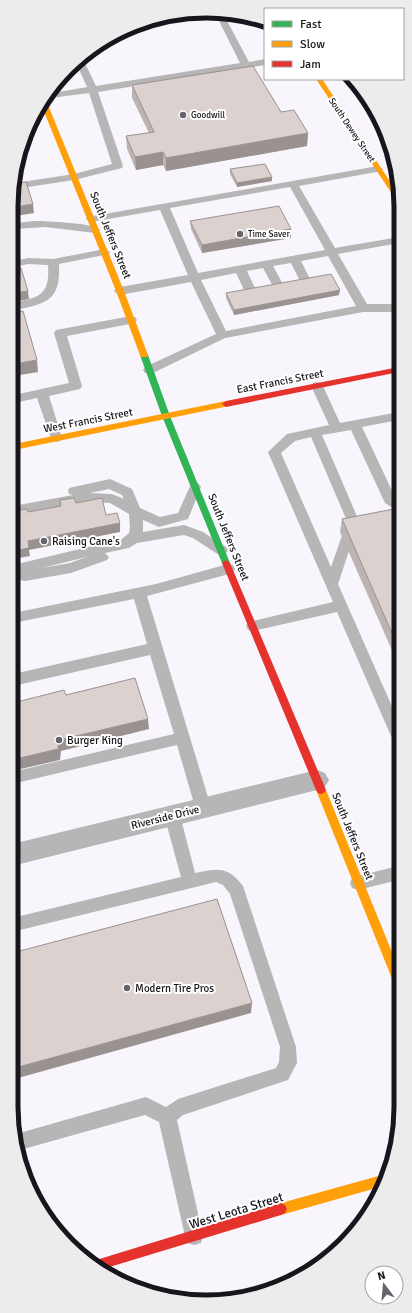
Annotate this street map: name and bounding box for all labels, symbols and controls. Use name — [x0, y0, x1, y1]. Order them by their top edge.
legend — [264, 8, 404, 80]
text: Fast — [300, 17, 321, 32]
text: Slow — [300, 37, 325, 52]
text: Jam — [300, 57, 321, 72]
street label: South Dewey Street — [326, 96, 377, 165]
marker: Goodwill — [178, 110, 188, 120]
place label: Goodwill — [191, 110, 226, 121]
street label: South Jeffers Street — [87, 190, 134, 281]
marker: Time Saver — [235, 229, 245, 239]
place label: Time Saver — [248, 229, 290, 240]
street label: East Francis Street — [236, 367, 325, 396]
street label: West Francis Street — [42, 405, 134, 436]
street label: South Jeffers Street — [205, 492, 252, 583]
place label: Raising Cane's — [52, 535, 120, 548]
marker: Raising Cane's — [39, 536, 49, 546]
place label: Burger King — [67, 734, 123, 747]
marker: Burger King — [54, 735, 64, 745]
street label: South Jeffers Street — [329, 791, 376, 882]
street label: Riverside Drive — [130, 803, 201, 832]
place label: Modern Tire Pros — [135, 982, 214, 995]
marker: Modern Tire Pros — [122, 983, 132, 993]
street label: West Leota Street — [187, 1189, 286, 1233]
north arrow — [364, 1265, 404, 1305]
text: N — [376, 1269, 387, 1283]

